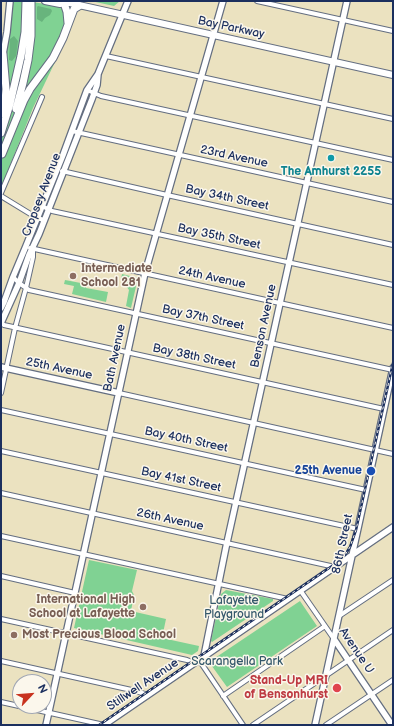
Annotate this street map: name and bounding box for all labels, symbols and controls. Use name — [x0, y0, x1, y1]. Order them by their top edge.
street label: Bay Parkway — [196, 14, 266, 42]
street label: 23rd Avenue — [199, 143, 269, 171]
street label: Cropsey Avenue — [19, 151, 65, 239]
marker: The Amhurst 2255 — [326, 153, 336, 163]
place label: The Amhurst 2255 — [281, 165, 381, 179]
street label: Bay 34th Street — [184, 182, 270, 214]
street label: Bay 35th Street — [176, 221, 262, 253]
place label: Intermediate School 281 — [81, 262, 152, 290]
street label: 24th Avenue — [177, 264, 247, 292]
marker: Intermediate School 281 — [68, 271, 78, 281]
street label: Benson Avenue — [248, 283, 280, 369]
street label: Bay 37th Street — [161, 302, 245, 334]
street label: Bath Avenue — [101, 323, 129, 393]
street label: Bay 38th Street — [151, 341, 237, 373]
street label: 25th Avenue — [24, 355, 94, 383]
street label: Bay 40th Street — [143, 424, 229, 456]
street label: Bay 41st Street — [140, 464, 222, 496]
place label: 25th Avenue — [294, 464, 362, 478]
marker: 25th Avenue — [365, 465, 377, 477]
street label: 26th Avenue — [135, 506, 205, 534]
street label: 86th Street — [330, 513, 356, 575]
place label: International High School at Lafayette — [29, 593, 135, 621]
park label: Lafayette Playground — [204, 594, 264, 622]
marker: International High School at Lafayette — [138, 602, 148, 612]
street label: Avenue U — [335, 625, 377, 677]
place label: Most Precious Blood School — [22, 628, 176, 642]
marker: Most Precious Blood School — [9, 630, 19, 640]
park label: Scarangella Park — [191, 655, 283, 669]
street label: Stillwell Avenue — [105, 656, 181, 714]
north arrow — [12, 674, 52, 714]
place label: Stand-Up MRI of Bensonhurst — [244, 674, 328, 702]
text: N — [35, 682, 50, 696]
marker: Stand-Up MRI of Bensonhurst — [331, 682, 343, 694]

